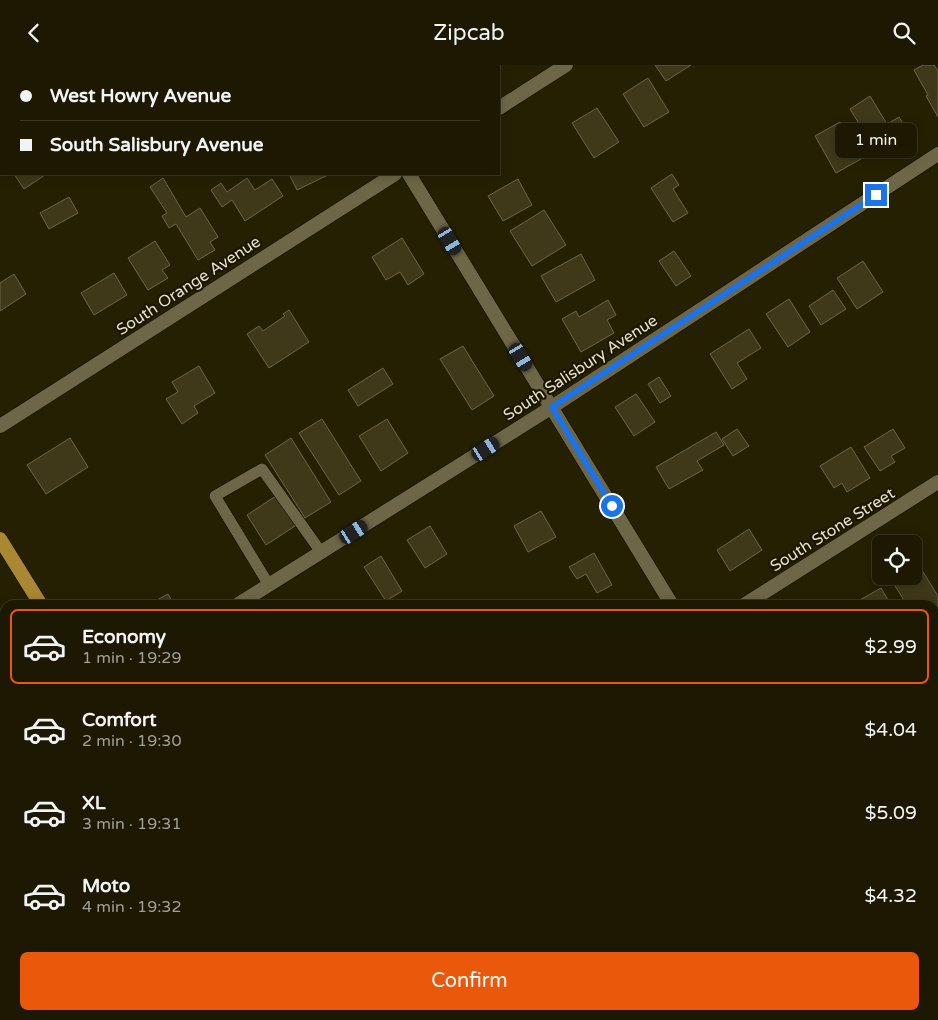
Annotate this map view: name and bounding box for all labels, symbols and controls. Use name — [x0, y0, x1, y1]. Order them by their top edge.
icon: back — [20, 19, 48, 47]
icon: search — [890, 19, 918, 47]
text: Zipcab — [433, 20, 505, 46]
text: West Howry Avenue — [50, 85, 231, 107]
callout: 1 min — [835, 123, 917, 157]
text: 1 min — [855, 130, 897, 150]
text: South Salisbury Avenue — [50, 134, 264, 156]
route end — [865, 184, 887, 206]
car — [435, 224, 464, 258]
street label: South Orange Avenue — [113, 232, 264, 340]
street label: South Salisbury Avenue — [500, 310, 661, 425]
car — [506, 340, 535, 374]
car — [469, 435, 502, 463]
street label: South Stone Street — [766, 483, 899, 576]
route start — [601, 495, 623, 517]
car — [337, 518, 370, 546]
map controls — [872, 535, 922, 585]
button: locate — [872, 535, 922, 585]
icon: car — [22, 624, 67, 669]
text: Economy — [82, 626, 166, 648]
text: $2.99 — [865, 636, 917, 658]
text: 1 min · 19:29 — [82, 648, 181, 668]
icon: car — [22, 707, 67, 752]
text: Comfort — [82, 709, 156, 731]
text: $4.04 — [865, 719, 917, 741]
text: 2 min · 19:30 — [82, 731, 181, 751]
icon: car — [22, 790, 67, 835]
text: XL — [82, 792, 106, 814]
text: $5.09 — [865, 802, 917, 824]
text: 3 min · 19:31 — [82, 814, 181, 834]
icon: car — [22, 873, 67, 918]
text: Moto — [82, 875, 130, 897]
text: $4.32 — [865, 885, 917, 907]
text: 4 min · 19:32 — [82, 897, 181, 917]
button: Confirm — [20, 952, 919, 1010]

